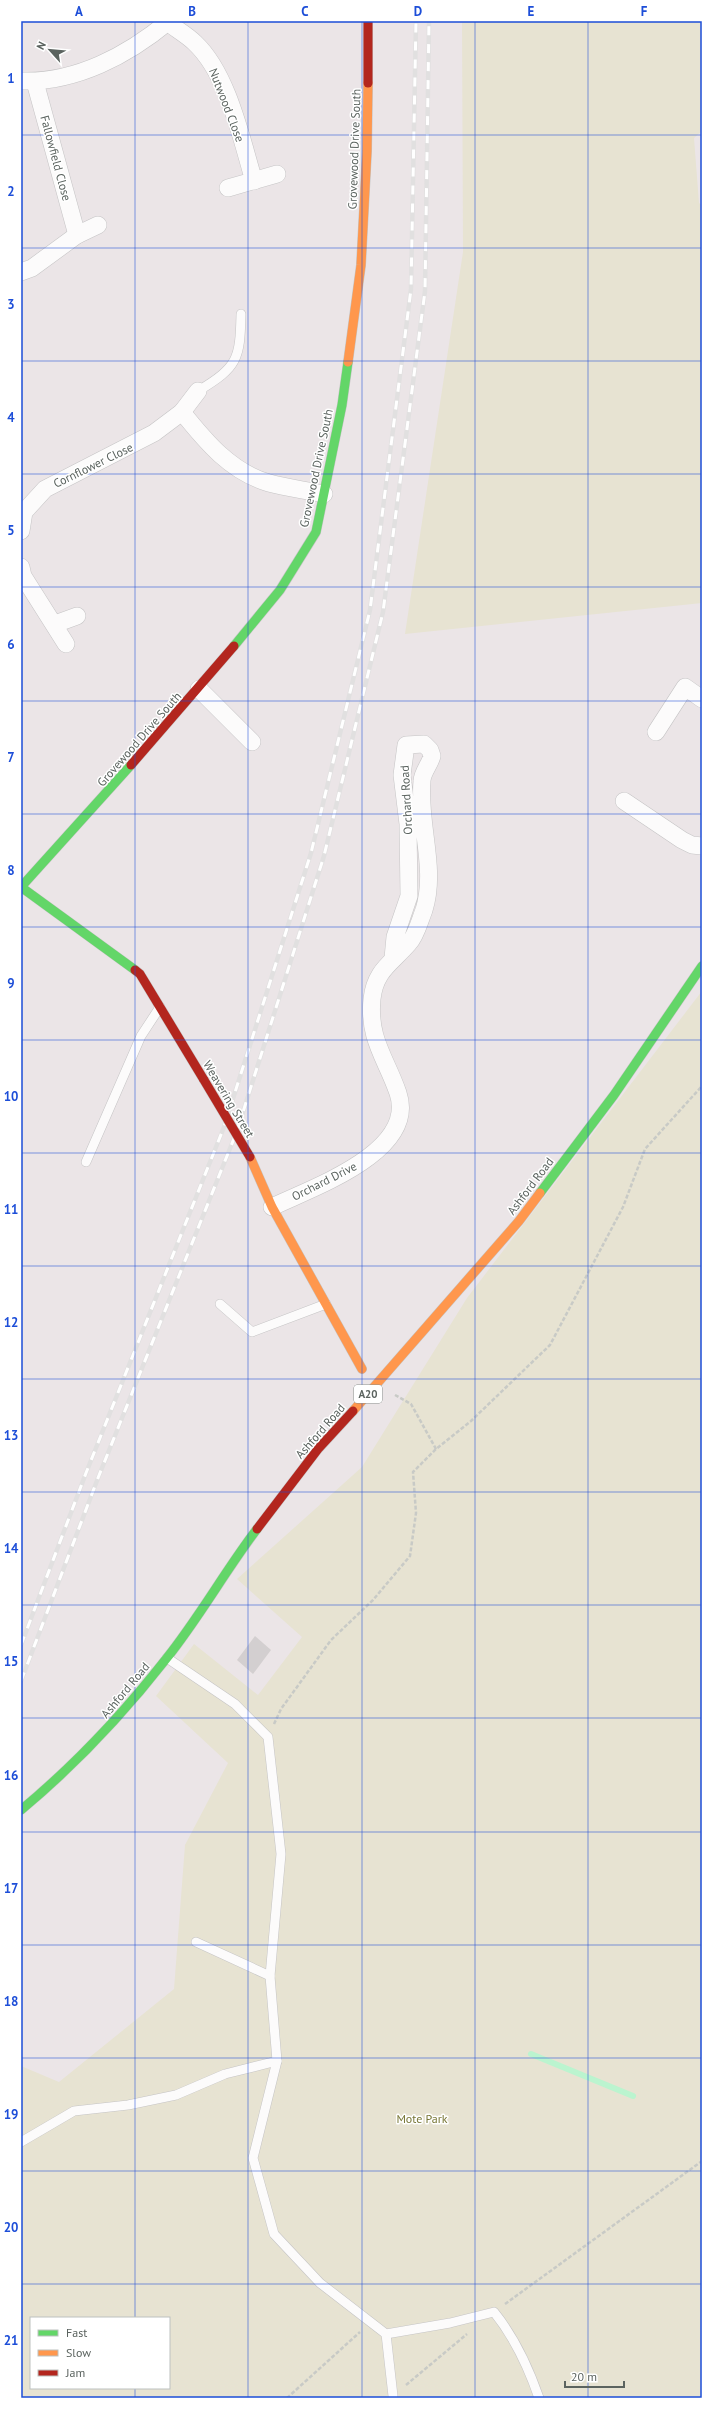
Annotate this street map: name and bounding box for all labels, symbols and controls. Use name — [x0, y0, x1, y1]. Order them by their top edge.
text: A — [75, 3, 83, 20]
text: B — [188, 3, 196, 20]
text: C — [301, 3, 309, 20]
text: D — [414, 3, 422, 20]
text: E — [528, 3, 535, 20]
text: F — [641, 3, 648, 20]
north arrow — [30, 30, 70, 70]
text: N — [33, 39, 49, 52]
street label: Nutwood Close — [206, 66, 248, 144]
text: 1 — [7, 70, 15, 87]
street label: Grovewood Drive South — [344, 89, 364, 209]
street label: Fallowfield Close — [37, 114, 75, 202]
text: 2 — [7, 183, 15, 200]
text: 3 — [7, 296, 15, 313]
street label: Grovewood Drive South — [296, 407, 336, 529]
text: 4 — [7, 409, 15, 426]
street label: Cornflower Close — [51, 439, 135, 491]
text: 5 — [7, 522, 15, 539]
text: 6 — [7, 636, 15, 653]
street label: Grovewood Drive South — [94, 689, 184, 789]
text: 7 — [7, 749, 15, 766]
street label: Orchard Road — [397, 765, 415, 835]
text: 8 — [7, 862, 15, 879]
text: 9 — [7, 975, 15, 992]
street label: Weavering Street — [200, 1058, 258, 1140]
text: 10 — [4, 1088, 18, 1105]
street label: Ashford Road — [504, 1154, 556, 1218]
street label: Orchard Drive — [289, 1158, 359, 1204]
text: 11 — [4, 1201, 18, 1218]
text: 12 — [4, 1314, 18, 1331]
road number: A20 — [354, 1385, 382, 1403]
street label: Ashford Road — [292, 1400, 348, 1462]
text: 13 — [4, 1427, 18, 1444]
text: 14 — [4, 1540, 19, 1557]
text: 15 — [4, 1653, 18, 1670]
street label: Ashford Road — [97, 1659, 153, 1721]
text: 16 — [4, 1767, 18, 1784]
text: 17 — [4, 1880, 18, 1897]
text: 18 — [4, 1993, 18, 2010]
text: 19 — [4, 2106, 18, 2123]
park label: Mote Park — [396, 2111, 448, 2126]
text: 20 — [4, 2219, 18, 2236]
legend — [30, 2317, 170, 2389]
text: Fast — [66, 2325, 87, 2340]
text: 21 — [4, 2332, 18, 2349]
text: Slow — [66, 2345, 91, 2360]
scale bar — [565, 2363, 624, 2389]
text: Jam — [65, 2365, 85, 2380]
text: 20 m — [571, 2369, 597, 2384]

